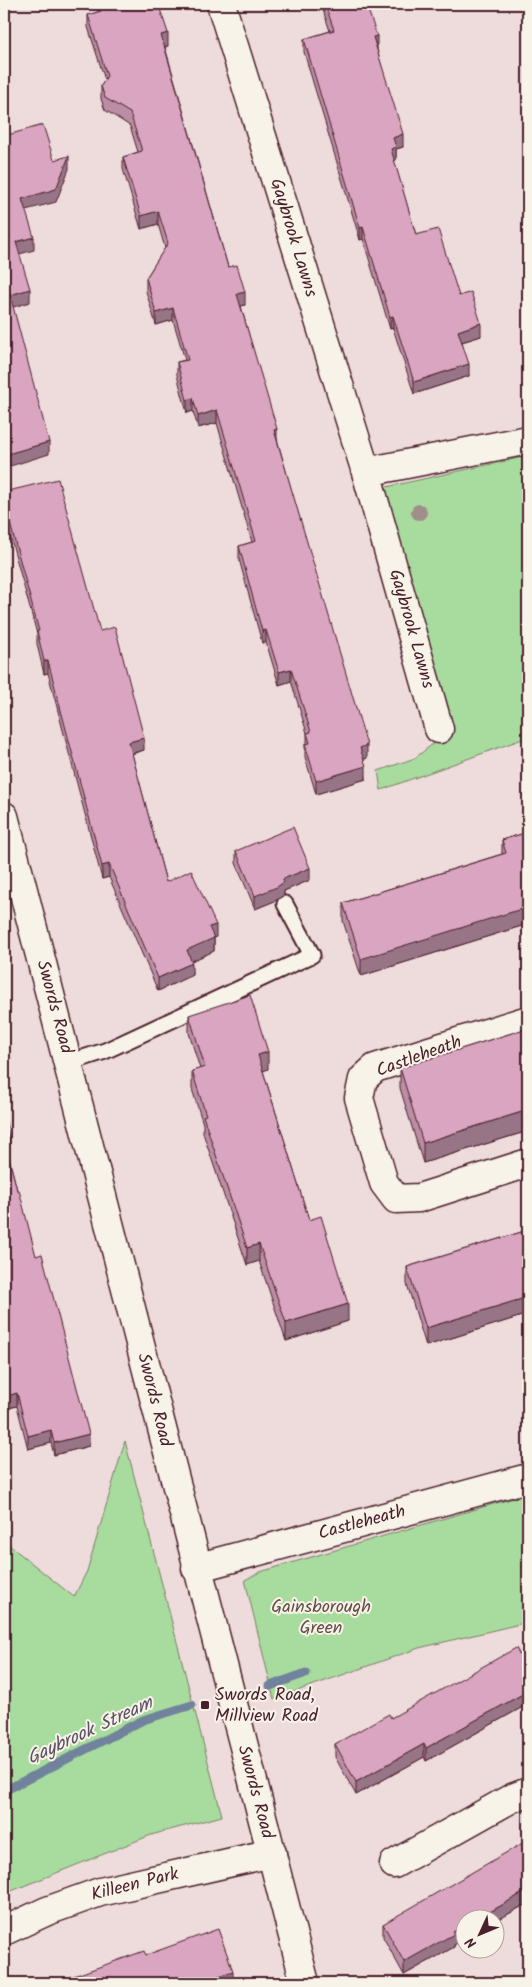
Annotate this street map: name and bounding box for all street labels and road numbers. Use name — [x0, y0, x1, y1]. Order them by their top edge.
street label: Gaybrook Lawns — [261, 175, 325, 301]
street label: Gaybrook Lawns — [380, 566, 442, 692]
street label: Swords Road — [28, 957, 81, 1058]
street label: Castleheath — [372, 1028, 466, 1086]
street label: Swords Road — [128, 1350, 180, 1451]
street label: Castleheath — [315, 1497, 409, 1549]
street label: Swords Road — [229, 1742, 282, 1843]
street label: Killeen Park — [88, 1860, 182, 1910]

